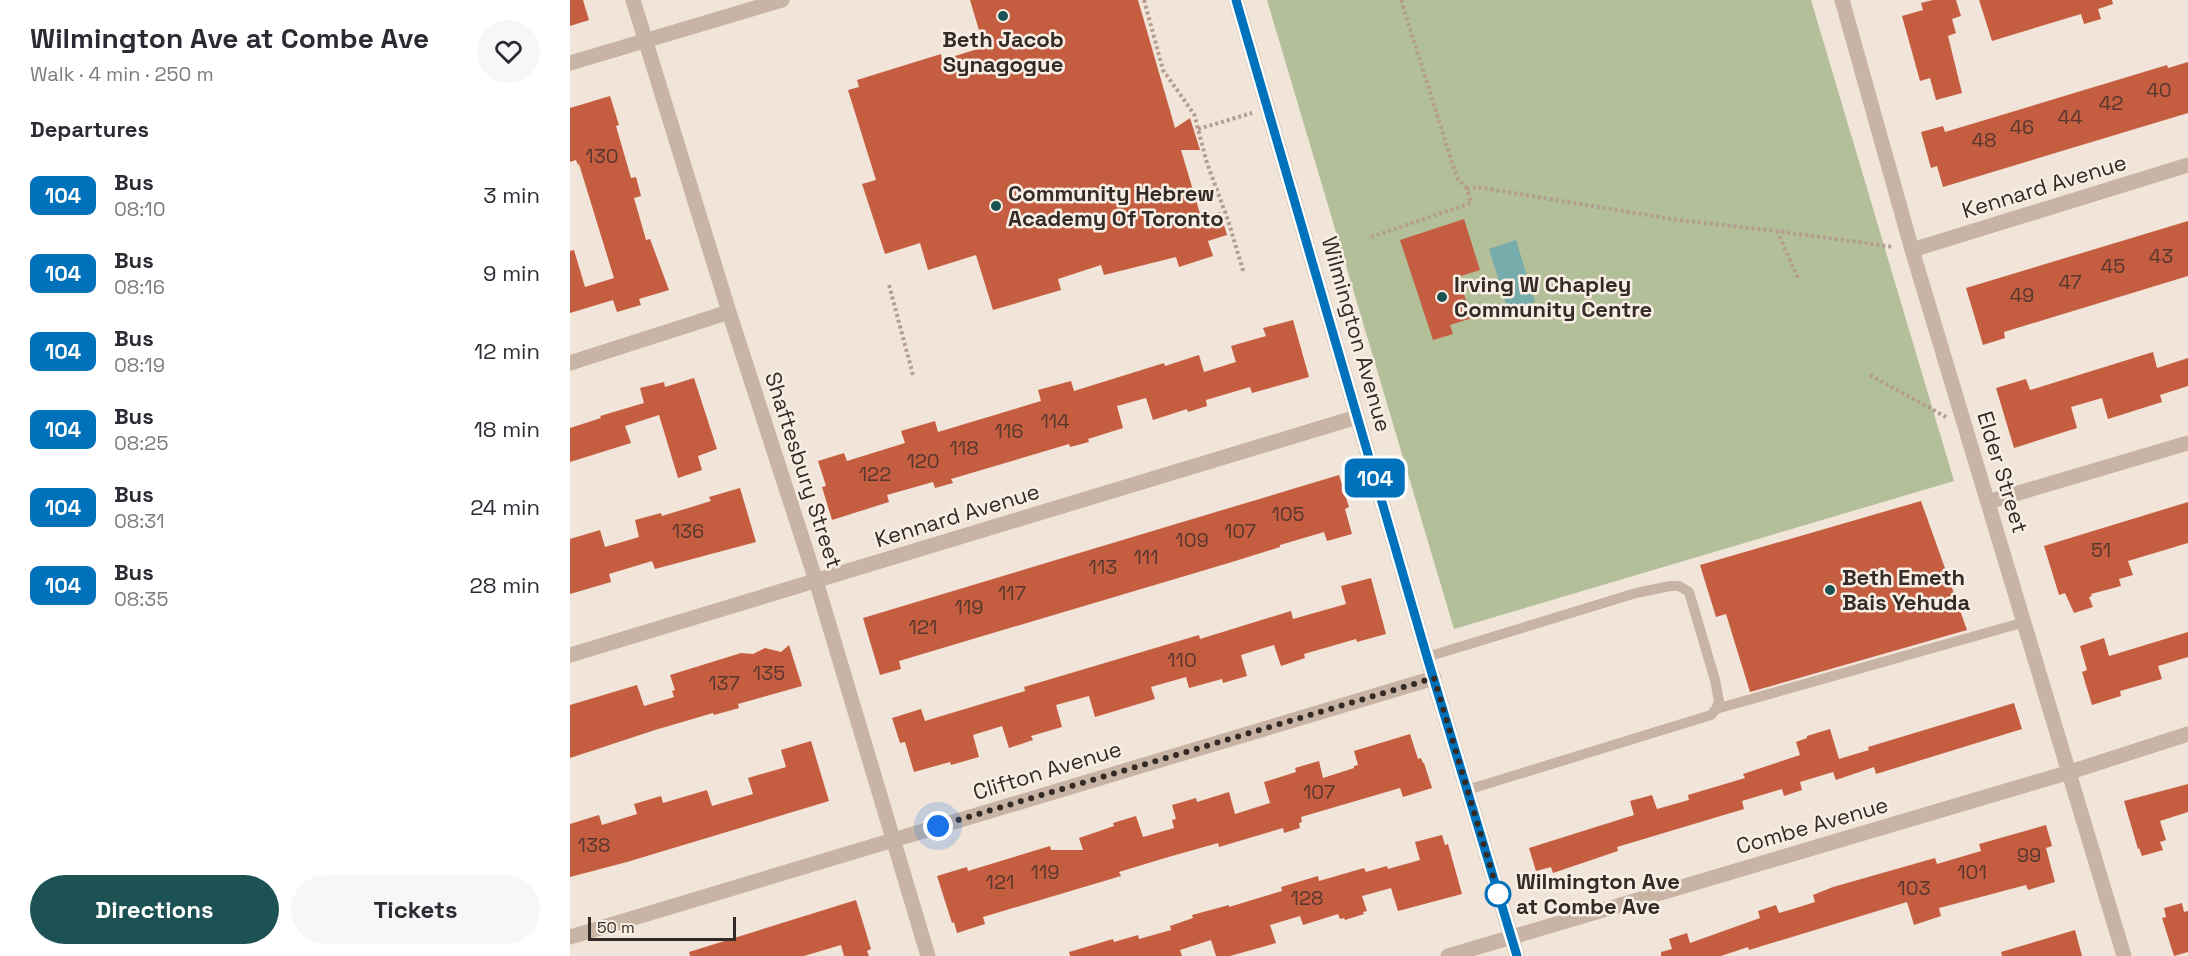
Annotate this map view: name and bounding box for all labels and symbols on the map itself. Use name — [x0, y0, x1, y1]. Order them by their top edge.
marker: Beth Jacob Synagogue — [996, 9, 1010, 23]
place label: Beth Jacob Synagogue — [942, 25, 1064, 78]
house number: 40 — [2146, 77, 2172, 103]
house number: 42 — [2099, 90, 2123, 116]
house number: 44 — [2058, 104, 2083, 130]
house number: 46 — [2010, 114, 2034, 140]
house number: 48 — [1972, 127, 1996, 153]
house number: 130 — [585, 143, 619, 169]
street label: Kennard Avenue — [1958, 148, 2130, 224]
place label: Community Hebrew Academy Of Toronto — [1008, 179, 1224, 232]
marker: Community Hebrew Academy Of Toronto — [989, 199, 1003, 213]
street label: Wilmington Avenue — [1316, 233, 1398, 435]
house number: 43 — [2149, 243, 2173, 269]
house number: 45 — [2101, 253, 2125, 279]
house number: 47 — [2058, 269, 2082, 295]
place label: Irving W Chapley Community Centre — [1454, 270, 1652, 323]
house number: 49 — [2010, 282, 2034, 308]
marker: Irving W Chapley Community Centre — [1435, 290, 1449, 304]
street label: Shaftesbury Street — [759, 368, 849, 572]
house number: 114 — [1040, 408, 1070, 434]
street label: Elder Street — [1971, 408, 2035, 536]
house number: 116 — [995, 418, 1023, 444]
house number: 118 — [949, 435, 979, 461]
house number: 120 — [906, 448, 940, 474]
line badge: 104 — [1340, 458, 1410, 498]
house number: 122 — [859, 461, 891, 487]
street label: Kennard Avenue — [871, 477, 1043, 553]
house number: 105 — [1271, 501, 1305, 527]
house number: 136 — [672, 518, 704, 544]
house number: 107 — [1224, 518, 1256, 544]
house number: 109 — [1175, 527, 1209, 553]
house number: 51 — [2091, 537, 2111, 563]
house number: 111 — [1133, 544, 1159, 570]
house number: 113 — [1089, 554, 1117, 580]
place label: Beth Emeth Bais Yehuda — [1842, 563, 1971, 616]
house number: 117 — [998, 580, 1026, 606]
marker: Beth Emeth Bais Yehuda — [1823, 583, 1837, 597]
house number: 119 — [955, 594, 983, 620]
house number: 121 — [909, 614, 937, 640]
house number: 110 — [1167, 647, 1197, 673]
house number: 135 — [753, 660, 785, 686]
house number: 137 — [708, 670, 740, 696]
street label: Clifton Avenue — [969, 734, 1125, 806]
house number: 107 — [1303, 779, 1335, 805]
street label: Combe Avenue — [1733, 790, 1891, 860]
your location — [923, 811, 953, 841]
house number: 138 — [578, 832, 610, 858]
house number: 99 — [2017, 842, 2041, 868]
house number: 119 — [1031, 859, 1059, 885]
house number: 101 — [1957, 859, 1987, 885]
place label: Wilmington Ave at Combe Ave — [1516, 867, 1680, 920]
house number: 121 — [986, 869, 1014, 895]
house number: 103 — [1897, 875, 1931, 901]
marker: Wilmington Ave at Combe Ave — [1485, 881, 1511, 907]
house number: 128 — [1291, 885, 1323, 911]
scale bar — [588, 914, 736, 942]

